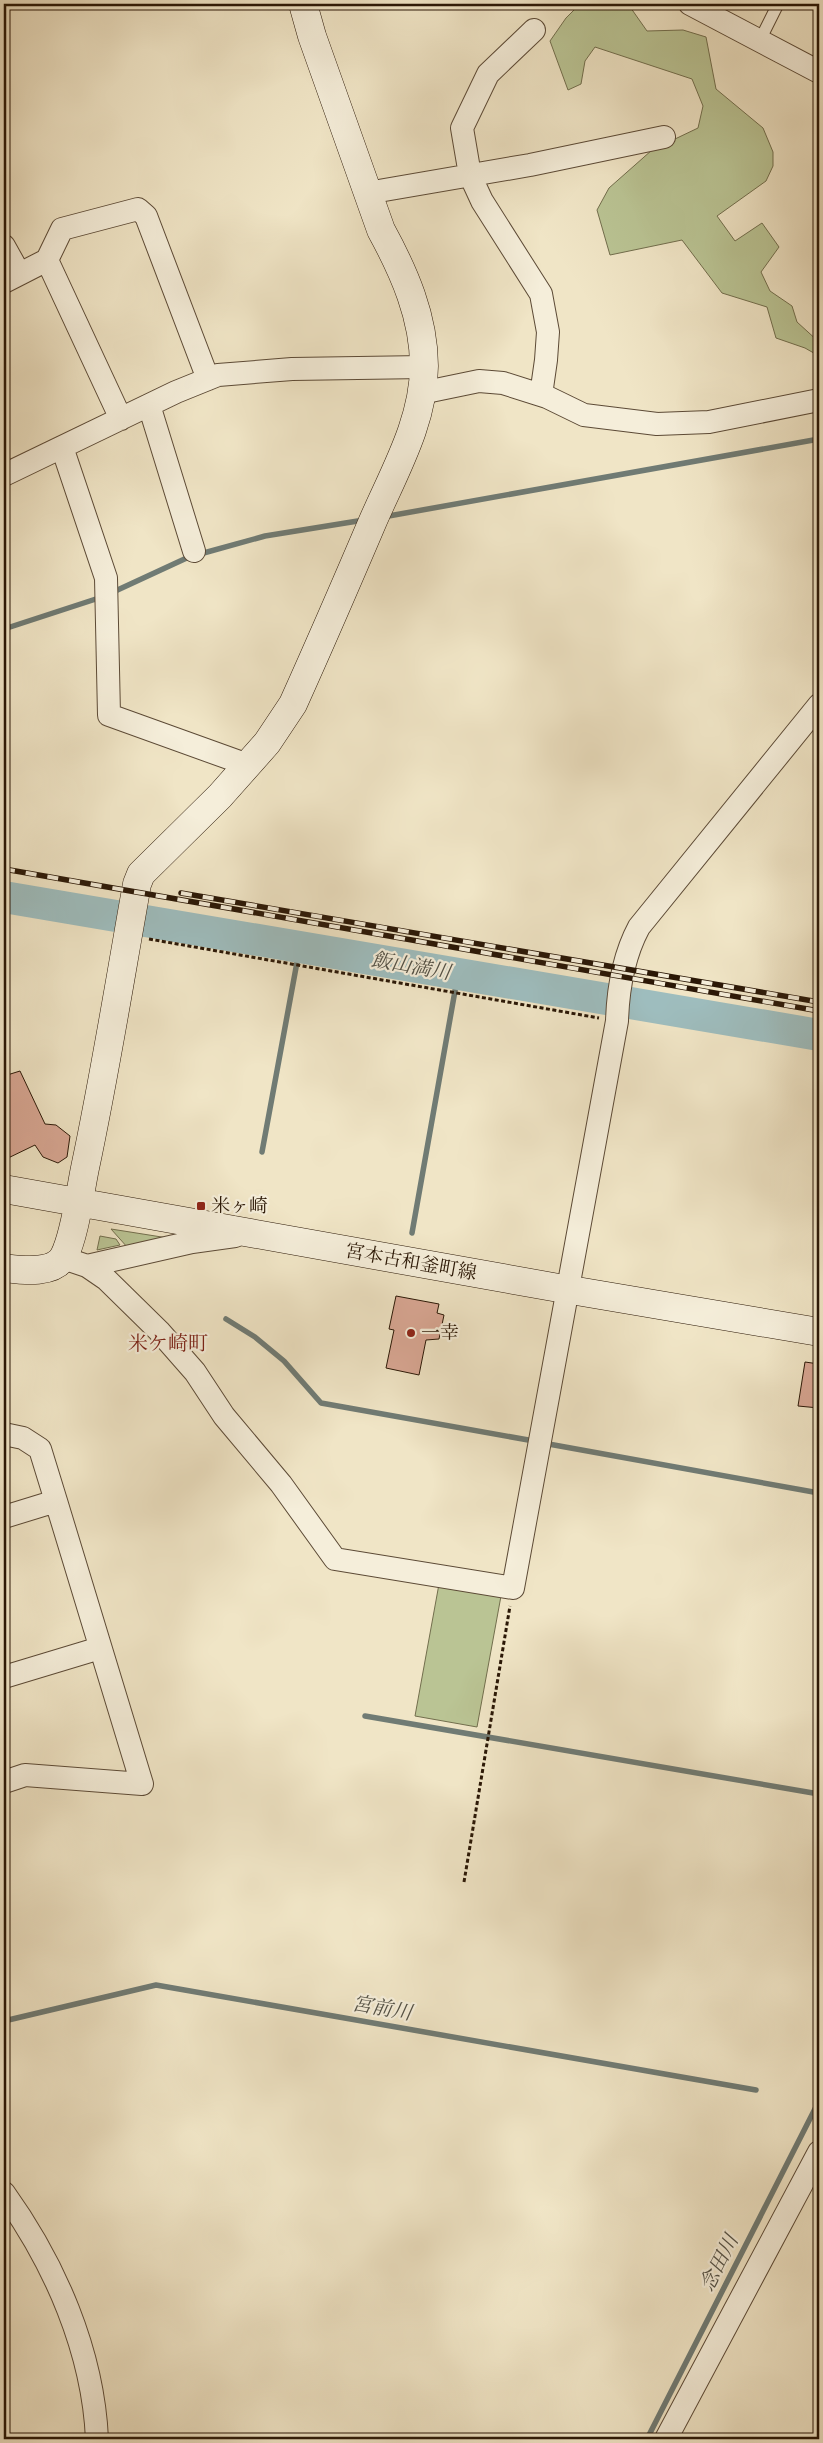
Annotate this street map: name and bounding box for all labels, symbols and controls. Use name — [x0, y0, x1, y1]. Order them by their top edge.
water label: 飯山満川 — [370, 948, 454, 985]
place label: 米ヶ崎 — [211, 1195, 268, 1217]
marker: 米ヶ崎 — [195, 1200, 207, 1212]
street label: 宮本古和釜町線 — [344, 1240, 478, 1284]
place label: 一幸 — [421, 1322, 459, 1344]
marker: 一幸 — [405, 1327, 417, 1339]
district label: 米ケ崎町 — [128, 1332, 208, 1355]
water label: 宮前川 — [350, 1991, 416, 2025]
water label: 念田川 — [695, 2229, 744, 2295]

